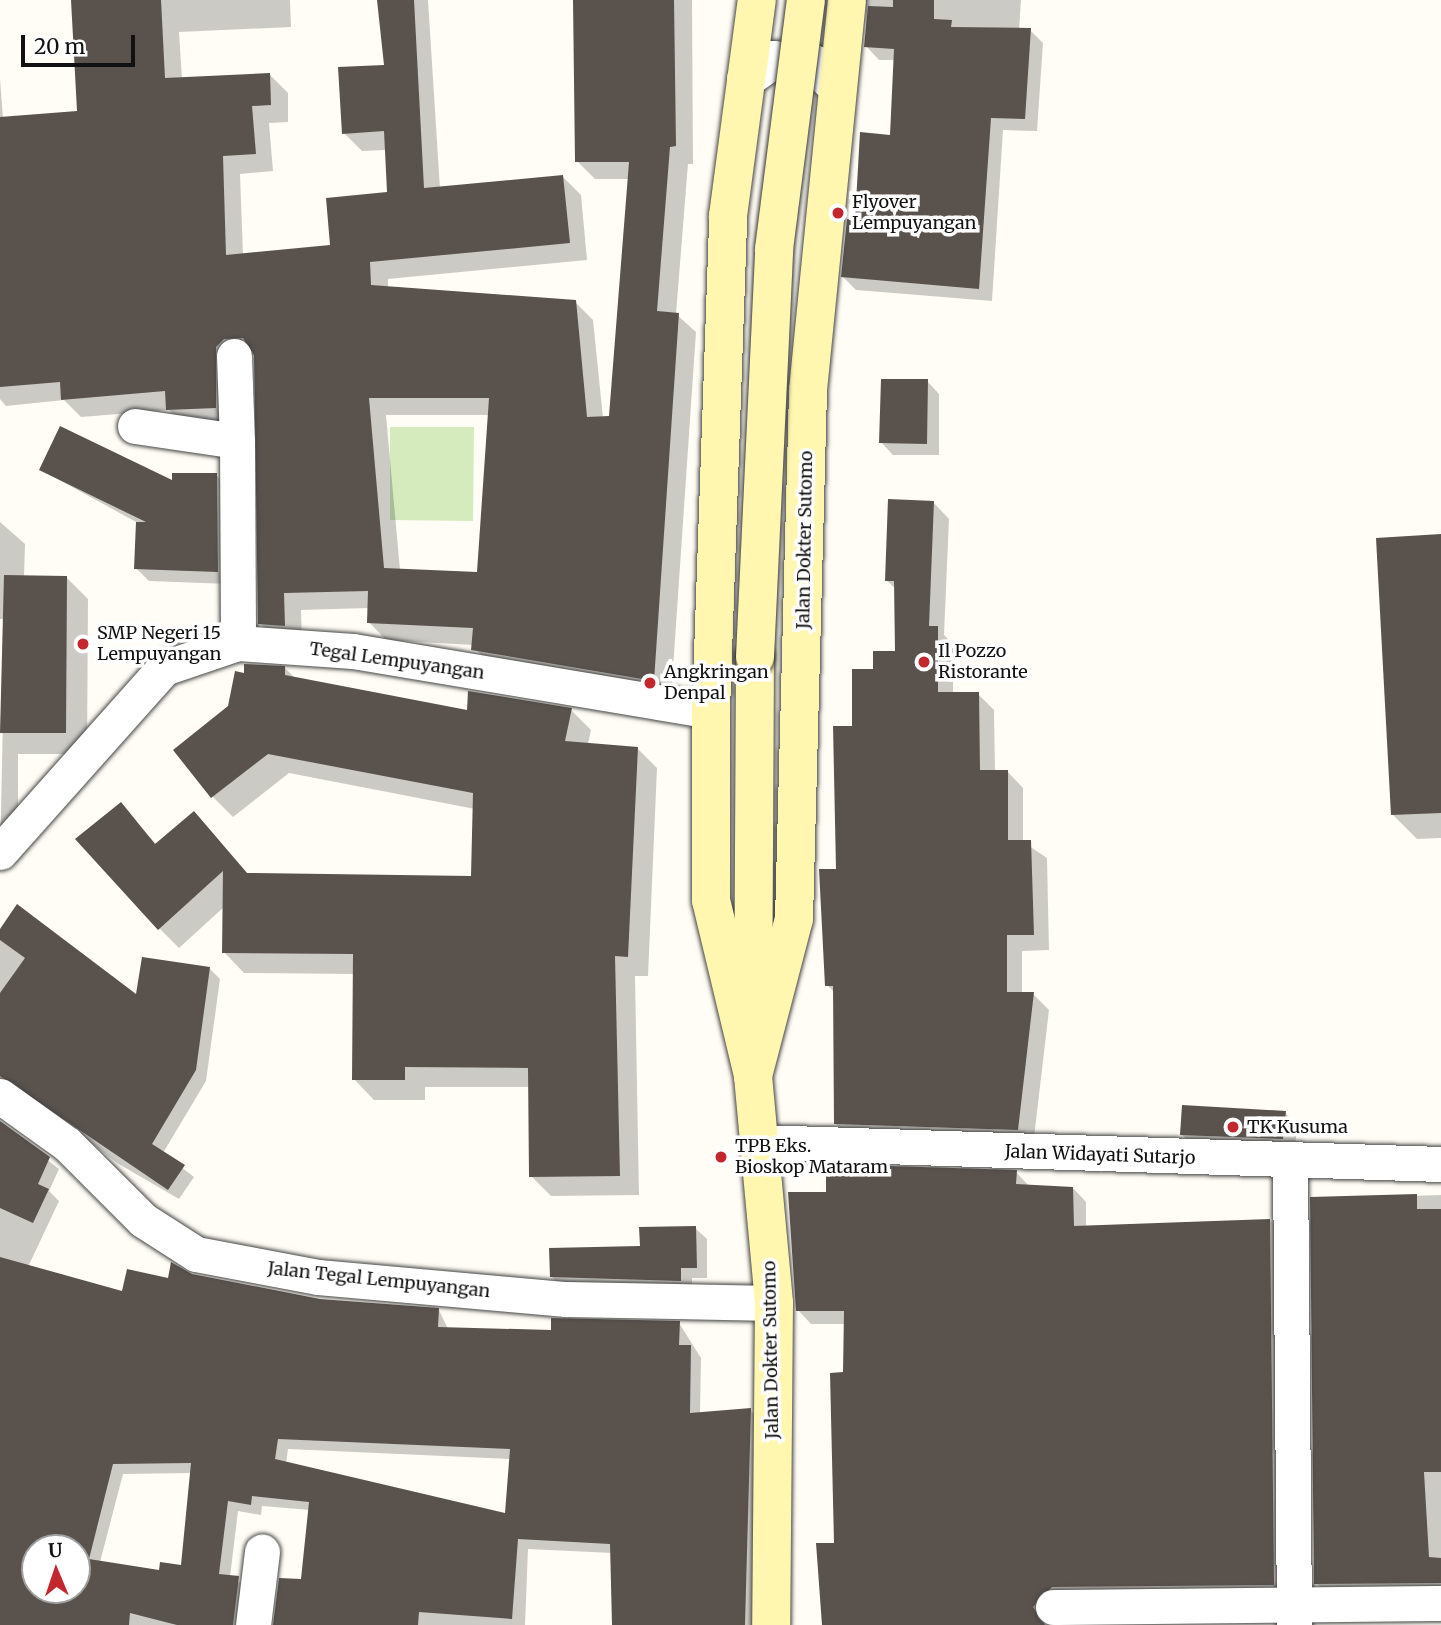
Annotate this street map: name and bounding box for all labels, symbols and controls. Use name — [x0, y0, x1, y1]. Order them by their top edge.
scale bar — [24, 21, 138, 65]
text: 20 m — [34, 33, 85, 60]
place label: Flyover Lempuyangan — [852, 192, 977, 234]
marker: Flyover Lempuyangan — [830, 205, 846, 221]
street label: Jalan Dokter Sutomo — [793, 451, 817, 629]
place label: SMP Negeri 15 Lempuyangan — [97, 623, 222, 666]
marker: SMP Negeri 15 Lempuyangan — [75, 636, 91, 652]
street label: Tegal Lempuyangan — [308, 638, 486, 684]
place label: Il Pozzo Ristorante — [938, 641, 1028, 684]
marker: Il Pozzo Ristorante — [916, 654, 932, 670]
place label: Angkringan Denpal — [664, 662, 769, 704]
marker: Angkringan Denpal — [642, 675, 658, 691]
place label: TK Kusuma — [1247, 1116, 1348, 1138]
marker: TK Kusuma — [1225, 1119, 1241, 1135]
place label: TPB Eks. Bioskop Mataram — [735, 1136, 888, 1178]
street label: Jalan Widayati Sutarjo — [1004, 1141, 1196, 1169]
marker: TPB Eks. Bioskop Mataram — [713, 1149, 729, 1165]
street label: Jalan Tegal Lempuyangan — [267, 1258, 491, 1302]
street label: Jalan Dokter Sutomo — [759, 1261, 783, 1439]
north arrow — [21, 1534, 91, 1604]
text: U — [48, 1538, 63, 1562]

